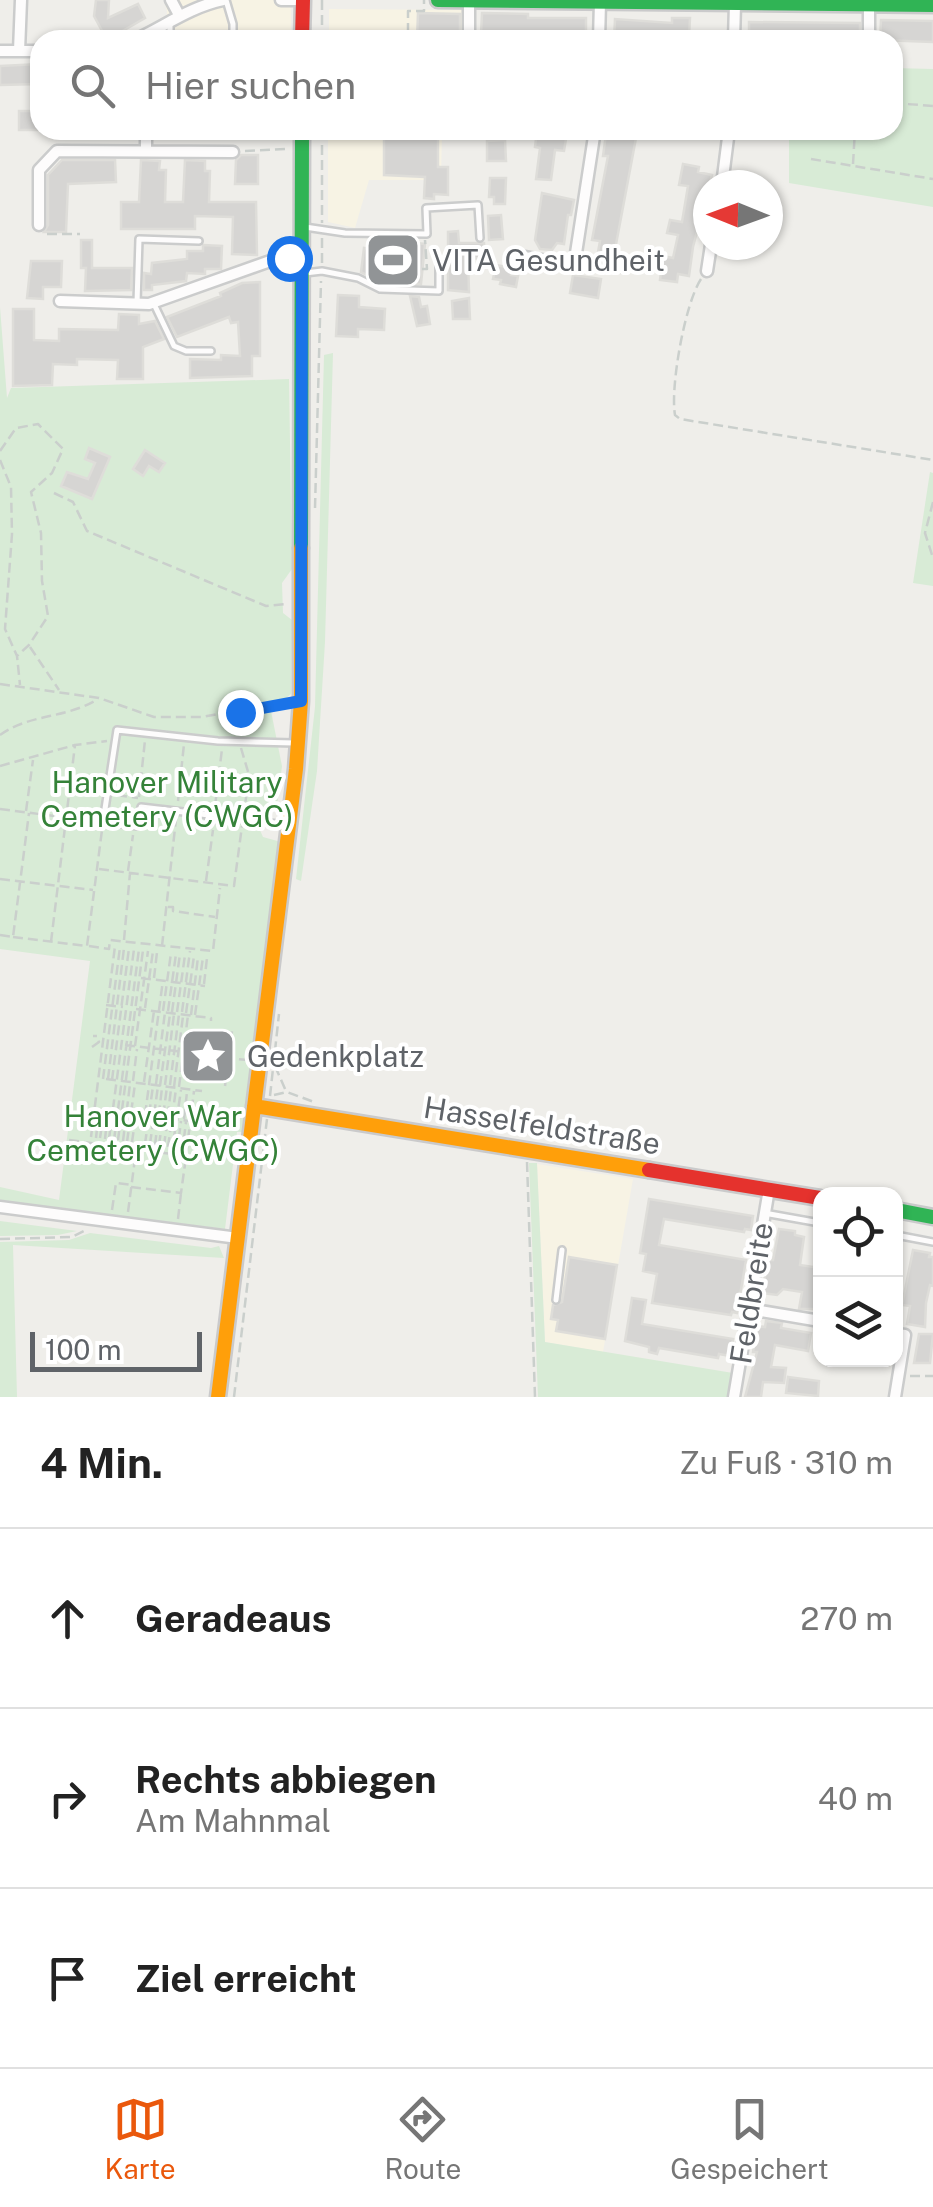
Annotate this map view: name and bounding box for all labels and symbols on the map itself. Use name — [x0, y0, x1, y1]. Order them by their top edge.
north arrow — [693, 170, 783, 260]
sports icon: VITA Gesundheit — [363, 230, 423, 290]
route start — [267, 236, 313, 282]
place label: VITA Gesundheit — [432, 242, 665, 278]
route end — [218, 690, 264, 736]
park label: Hanover Military Cemetery (CWGC) — [41, 764, 293, 834]
place icon: Gedenkplatz — [178, 1026, 238, 1086]
place label: Gedenkplatz — [247, 1038, 424, 1074]
street label: Hasselfeldstraße — [421, 1089, 663, 1161]
park label: Hanover War Cemetery (CWGC) — [27, 1098, 279, 1168]
street label: Feldbreite — [722, 1220, 780, 1366]
scale bar — [30, 1327, 202, 1372]

